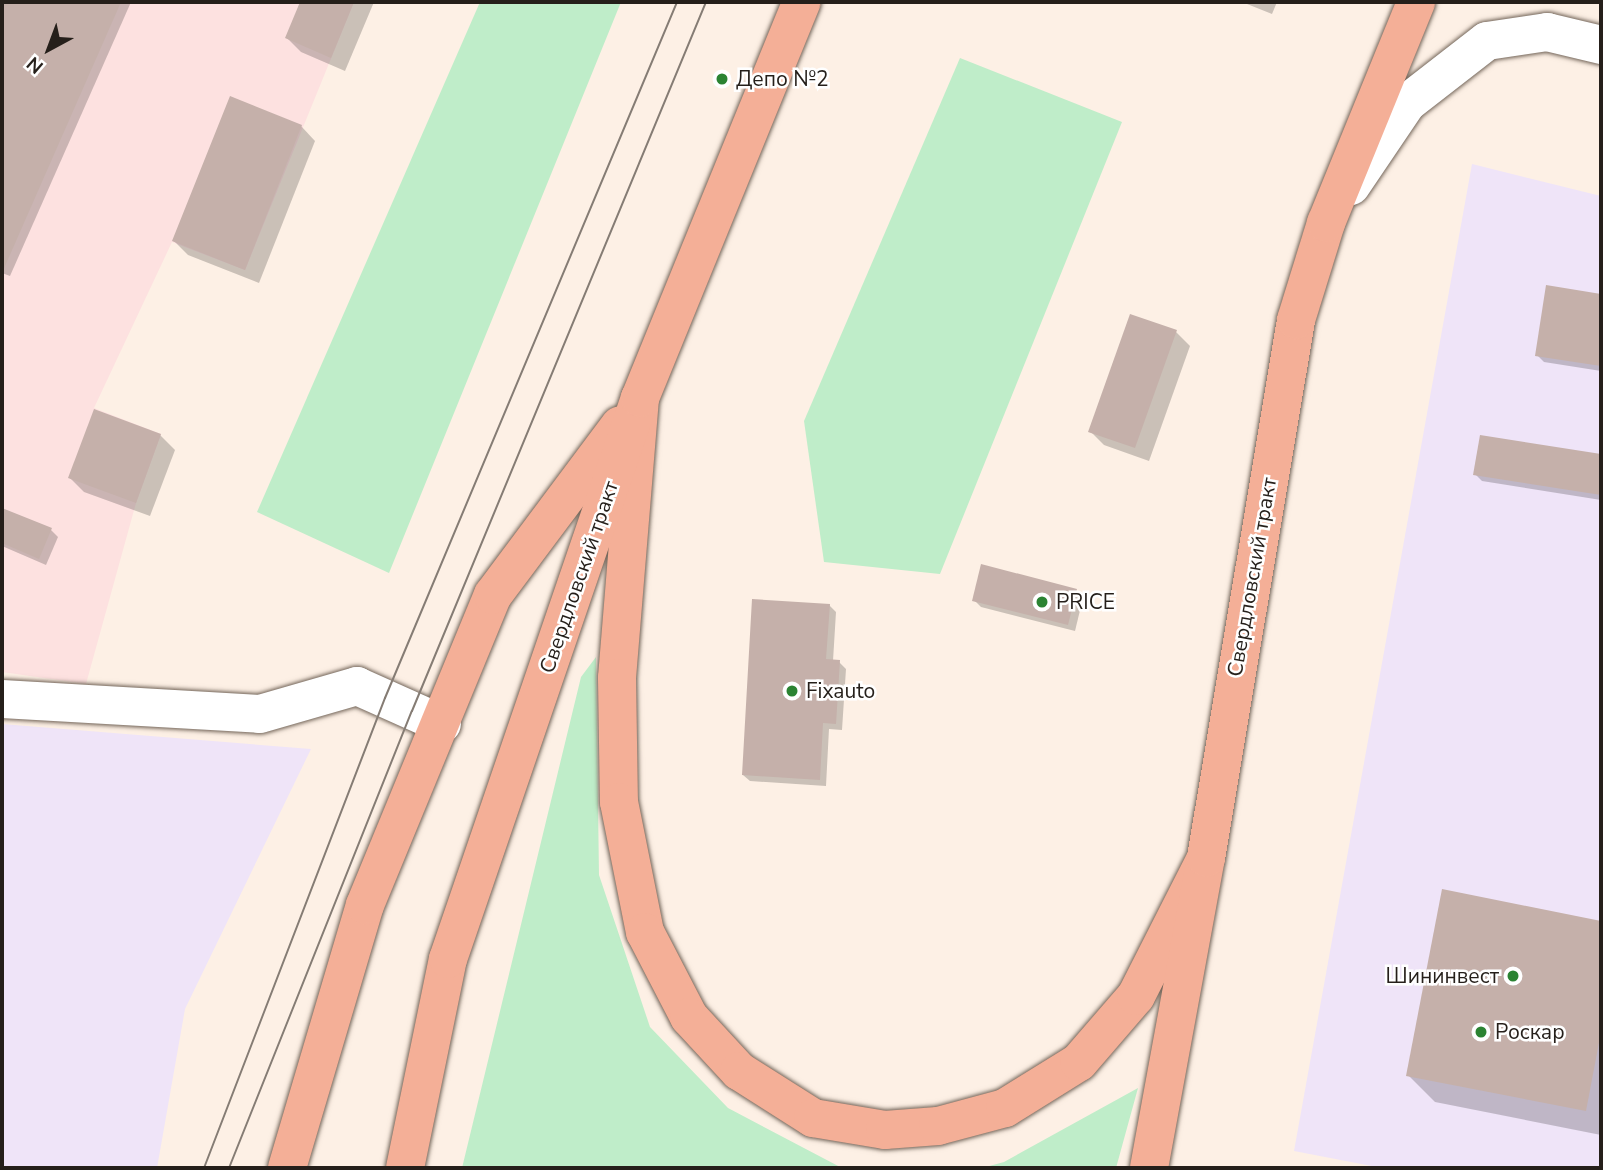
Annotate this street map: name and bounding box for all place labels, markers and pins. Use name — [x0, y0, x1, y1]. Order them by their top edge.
place label: Депо №2 — [736, 66, 829, 92]
marker: Депо №2 — [714, 71, 730, 87]
place label: PRICE — [1056, 589, 1115, 615]
marker: PRICE — [1034, 594, 1050, 610]
place label: Fixauto — [806, 678, 875, 704]
marker: Fixauto — [784, 683, 800, 699]
place label: Шининвест — [1386, 963, 1499, 989]
marker: Шининвест — [1505, 968, 1521, 984]
place label: Роскар — [1495, 1019, 1565, 1045]
marker: Роскар — [1473, 1024, 1489, 1040]

